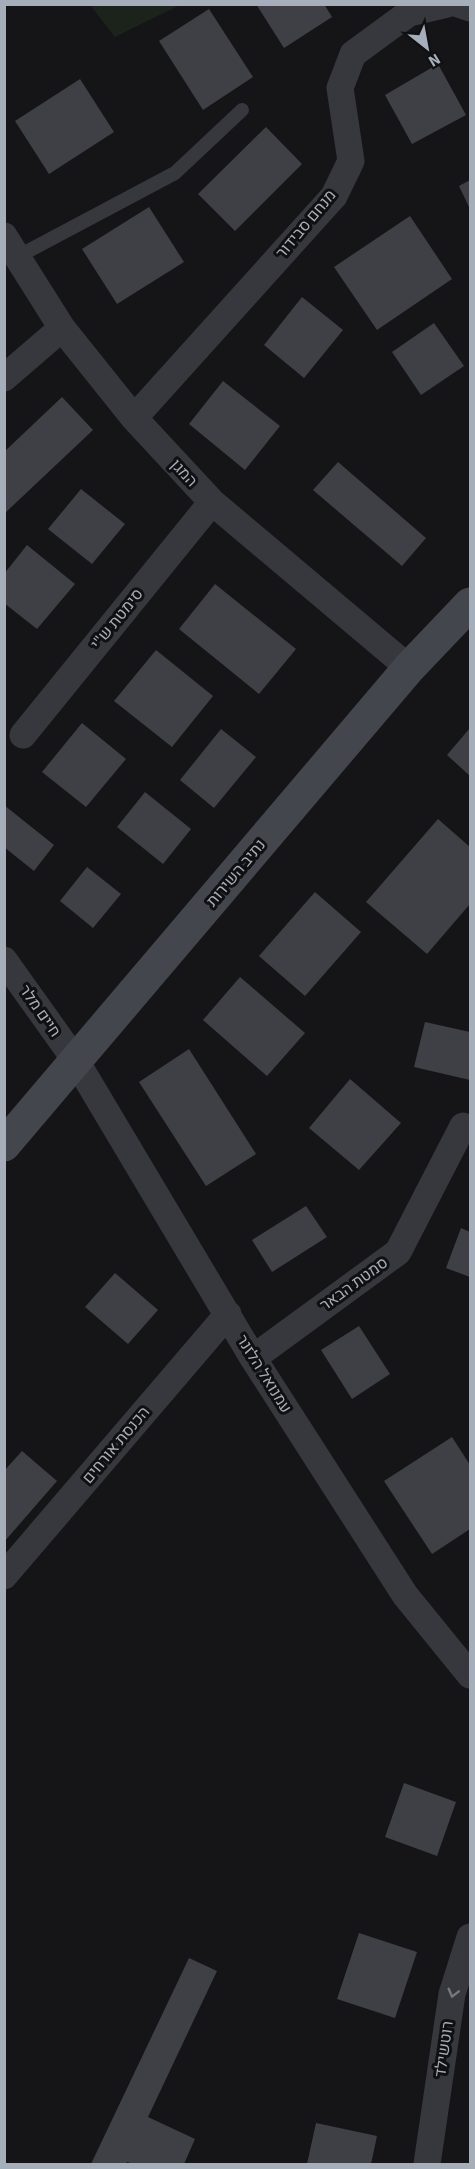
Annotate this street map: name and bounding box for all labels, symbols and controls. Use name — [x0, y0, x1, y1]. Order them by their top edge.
north arrow — [397, 18, 457, 78]
text: N — [424, 48, 444, 72]
street label: מנחם סבידור — [271, 185, 341, 263]
street label: המגן — [166, 454, 202, 492]
street label: סימטת ש"י — [86, 584, 148, 654]
street label: נתיב השירות — [201, 835, 271, 911]
street label: חיים מלר — [14, 981, 66, 1041]
street label: סמטת הבאר — [315, 1252, 393, 1316]
street label: עמנואל הלזנר — [231, 1331, 297, 1417]
street label: הכנסת אורחים — [77, 1402, 155, 1488]
one-way arrow — [447, 1987, 460, 1997]
street label: רוטשילד — [429, 2019, 459, 2079]

